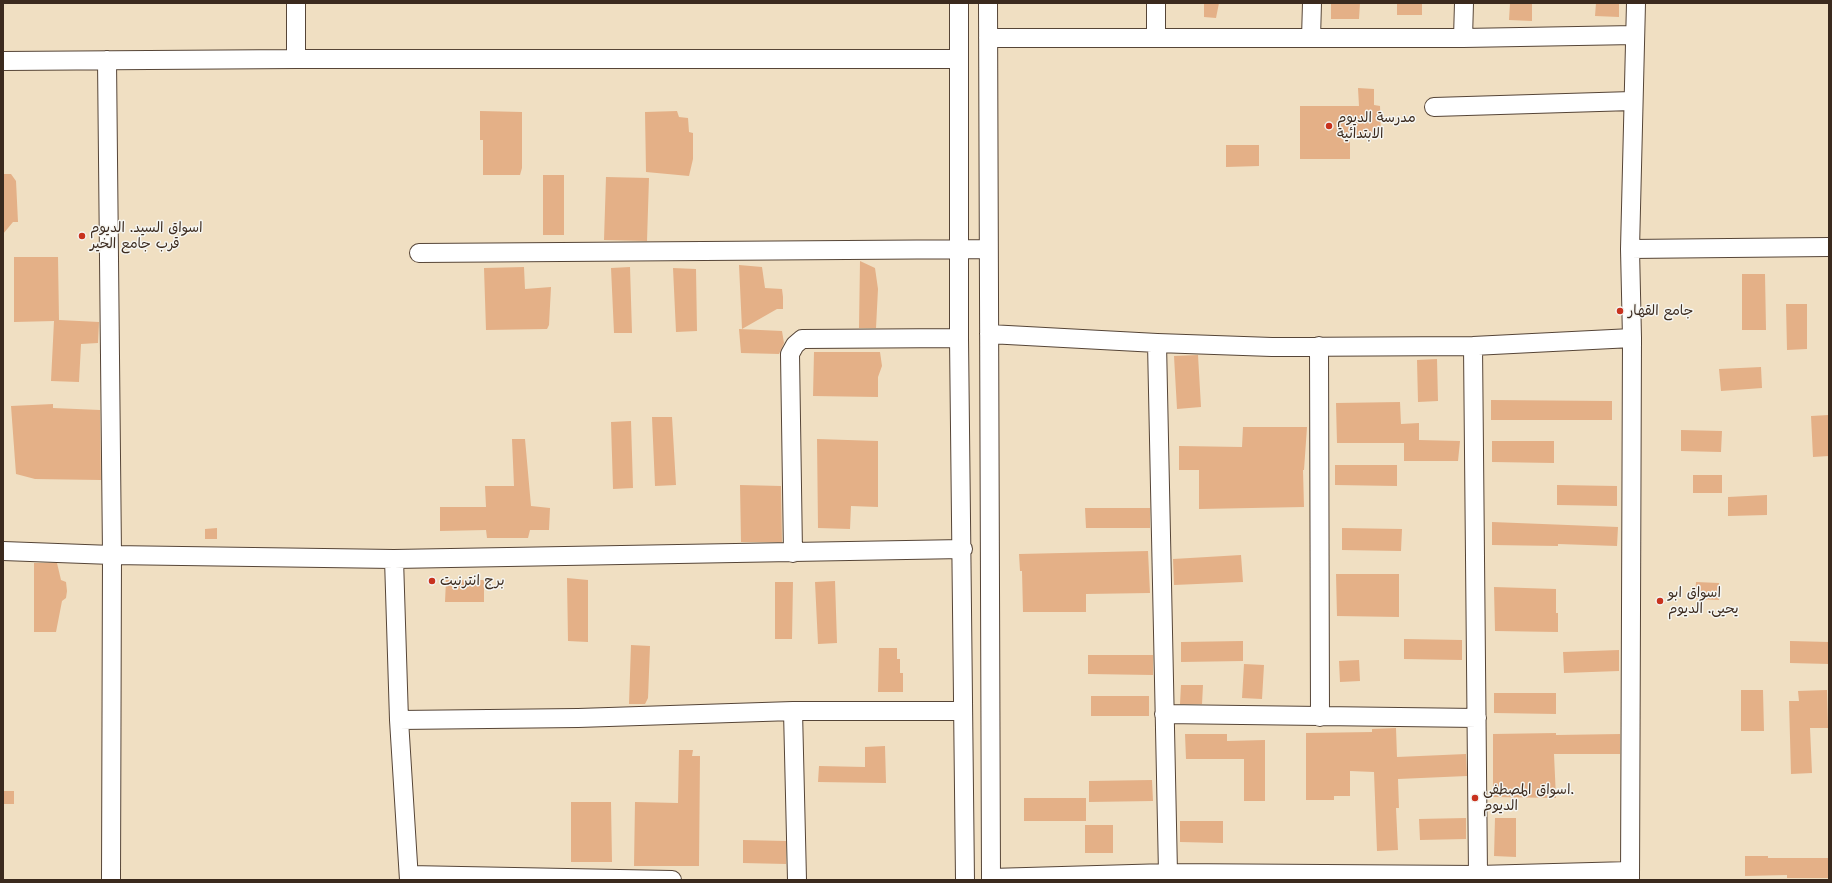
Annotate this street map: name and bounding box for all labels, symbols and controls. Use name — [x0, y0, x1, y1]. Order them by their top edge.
place label: مدرسة الديوم الابتدائية — [1337, 110, 1416, 142]
marker: مدرسة الديوم الابتدائية — [1324, 121, 1334, 131]
place label: اسواق السيد. الديوم قرب جامع الخير — [90, 220, 202, 252]
marker: اسواق السيد. الديوم قرب جامع الخير — [77, 231, 87, 241]
place label: جامع القهار — [1628, 303, 1693, 319]
marker: جامع القهار — [1615, 306, 1625, 316]
place label: برج انترنيت — [440, 573, 504, 589]
marker: برج انترنيت — [427, 576, 437, 586]
place label: اسواق ابو يحيى. الديوم — [1668, 585, 1738, 618]
marker: اسواق ابو يحيى. الديوم — [1655, 596, 1665, 606]
place label: اسواق المصطفى. الديوم — [1483, 782, 1574, 814]
marker: اسواق المصطفى. الديوم — [1470, 793, 1480, 803]

